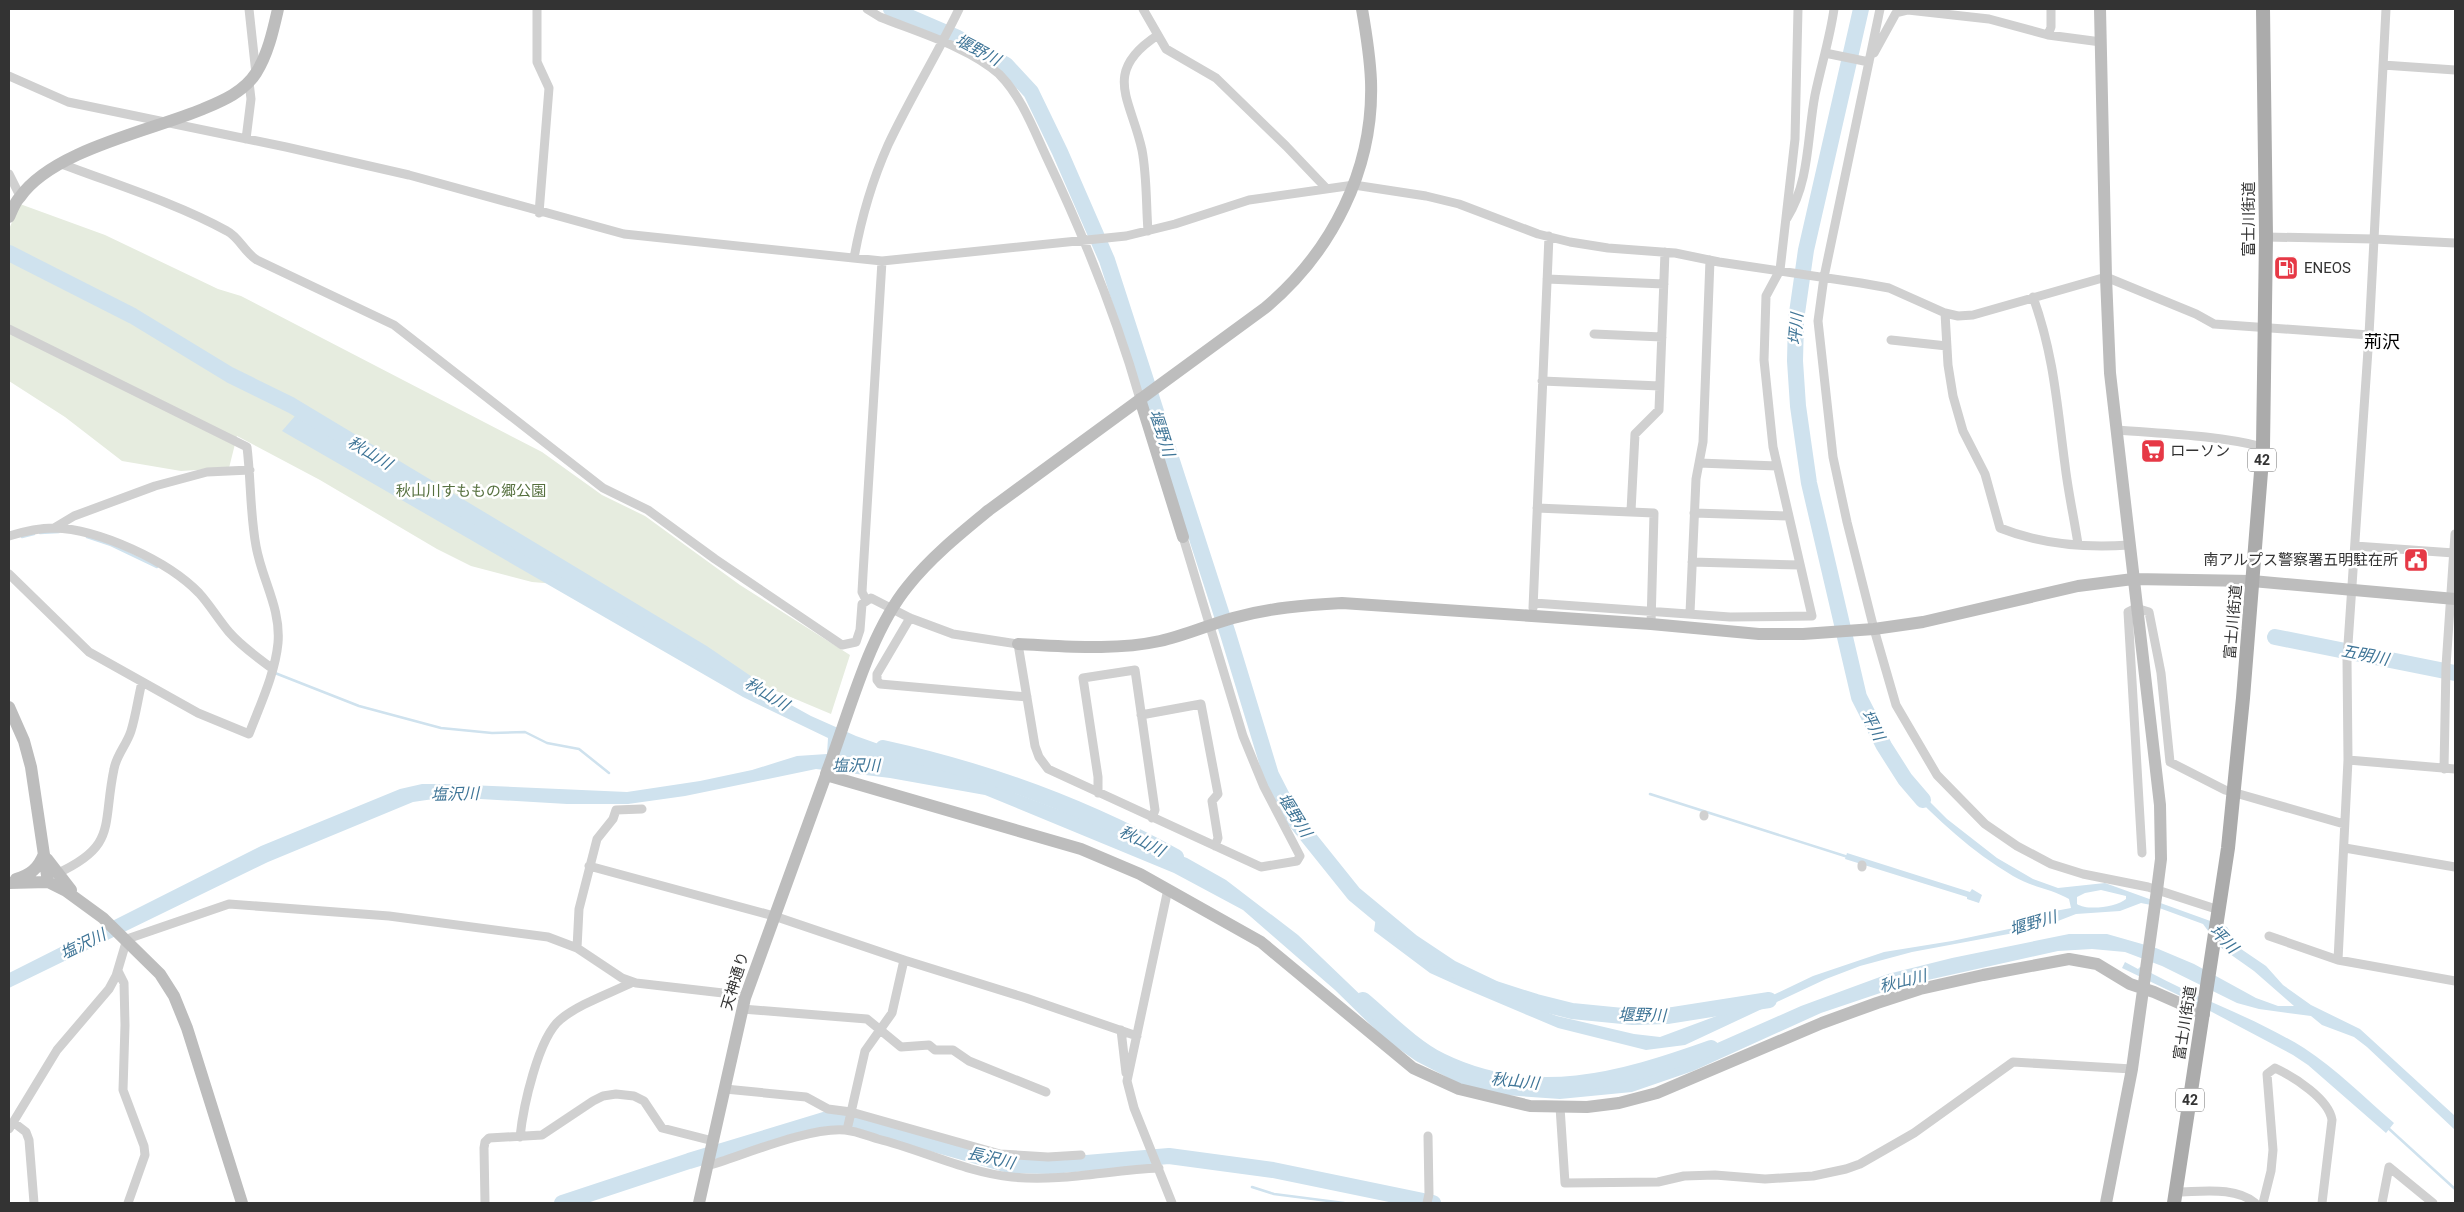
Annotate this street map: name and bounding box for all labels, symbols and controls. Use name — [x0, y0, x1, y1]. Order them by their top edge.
water label: 堰野川 — [952, 30, 1005, 71]
street label: 富士川街道 — [2240, 181, 2258, 257]
fuel station icon: ENEOS — [2273, 255, 2299, 281]
place label: ENEOS — [2304, 259, 2351, 277]
water label: 坪川 — [1785, 310, 1807, 346]
district label: 荊沢 — [2364, 331, 2400, 352]
water label: 堰野川 — [1146, 407, 1179, 461]
water label: 秋山川 — [345, 432, 397, 475]
supermarket icon: ローソン — [2140, 438, 2166, 464]
place label: ローソン — [2170, 442, 2230, 460]
road number: 42 — [2248, 448, 2276, 472]
park label: 秋山川すももの郷公園 — [396, 482, 546, 500]
public building icon: 南アルプス警察署五明駐在所 — [2403, 547, 2429, 573]
place label: 南アルプス警察署五明駐在所 — [2203, 551, 2398, 569]
street label: 富士川街道 — [2221, 584, 2245, 660]
water label: 五明川 — [2340, 641, 2392, 669]
water label: 秋山川 — [742, 673, 794, 716]
water label: 坪川 — [1857, 706, 1890, 745]
water label: 塩沢川 — [832, 756, 882, 775]
water label: 塩沢川 — [431, 784, 481, 804]
water label: 堰野川 — [1274, 790, 1317, 842]
water label: 秋山川 — [1116, 822, 1169, 861]
water label: 堰野川 — [2007, 907, 2061, 939]
water label: 坪川 — [2206, 921, 2243, 958]
water label: 塩沢川 — [57, 924, 111, 963]
street label: 天神通り — [718, 950, 752, 1012]
water label: 秋山川 — [1877, 965, 1931, 996]
street label: 富士川街道 — [2170, 985, 2200, 1061]
water label: 堰野川 — [1618, 1005, 1668, 1025]
water label: 秋山川 — [1490, 1069, 1542, 1093]
road number: 42 — [2176, 1088, 2204, 1112]
water label: 長沢川 — [965, 1143, 1018, 1173]

